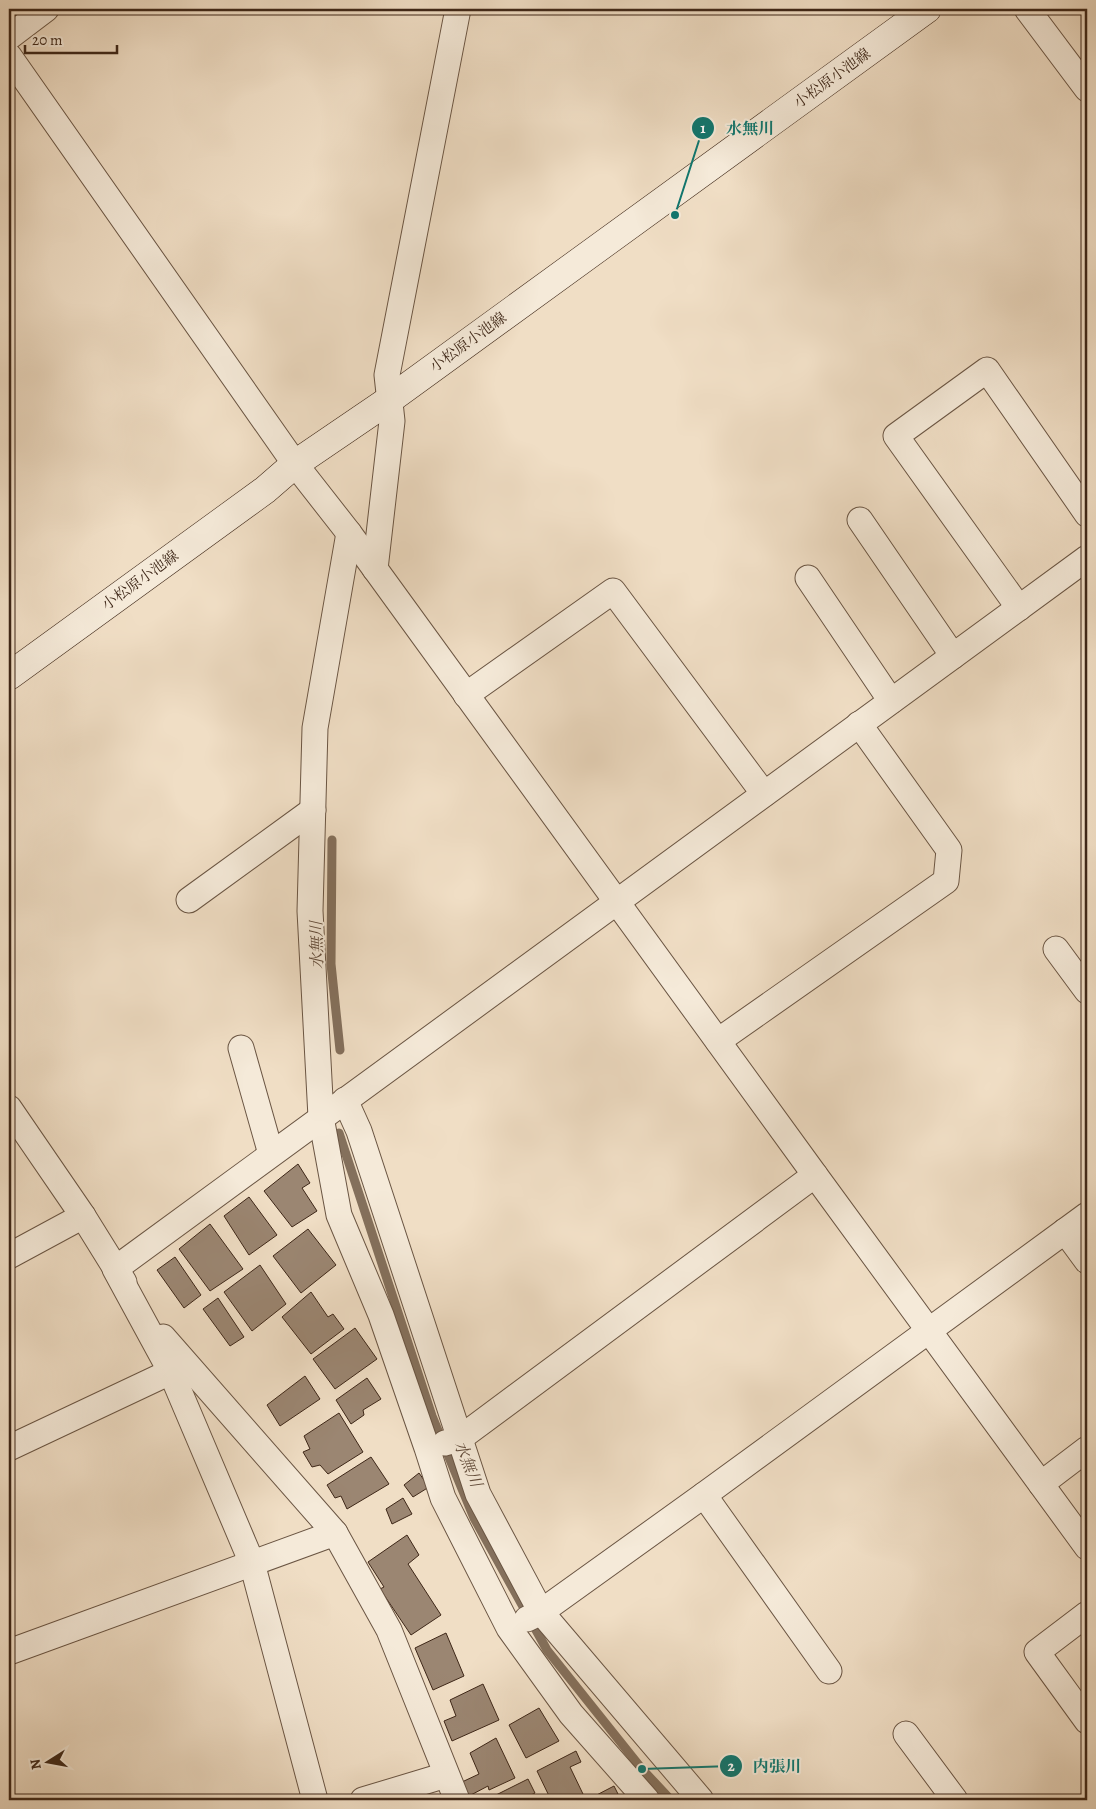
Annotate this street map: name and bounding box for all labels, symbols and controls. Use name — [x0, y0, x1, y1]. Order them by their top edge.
scale bar — [25, 22, 118, 54]
text: 20 m — [32, 30, 63, 50]
street label: 小松原小池線 — [790, 43, 874, 113]
callout: 水無川 — [691, 113, 784, 144]
text: 1 — [700, 118, 706, 138]
text: 水無川 — [726, 118, 774, 140]
street label: 小松原小池線 — [426, 307, 510, 377]
street label: 小松原小池線 — [98, 545, 182, 615]
water label: 水無川 — [306, 919, 328, 969]
water label: 水無川 — [449, 1438, 488, 1492]
north arrow — [22, 1736, 72, 1786]
callout: 内張川 — [718, 1751, 811, 1782]
text: 2 — [727, 1756, 735, 1776]
text: 内張川 — [753, 1756, 801, 1778]
text: N — [25, 1758, 46, 1771]

